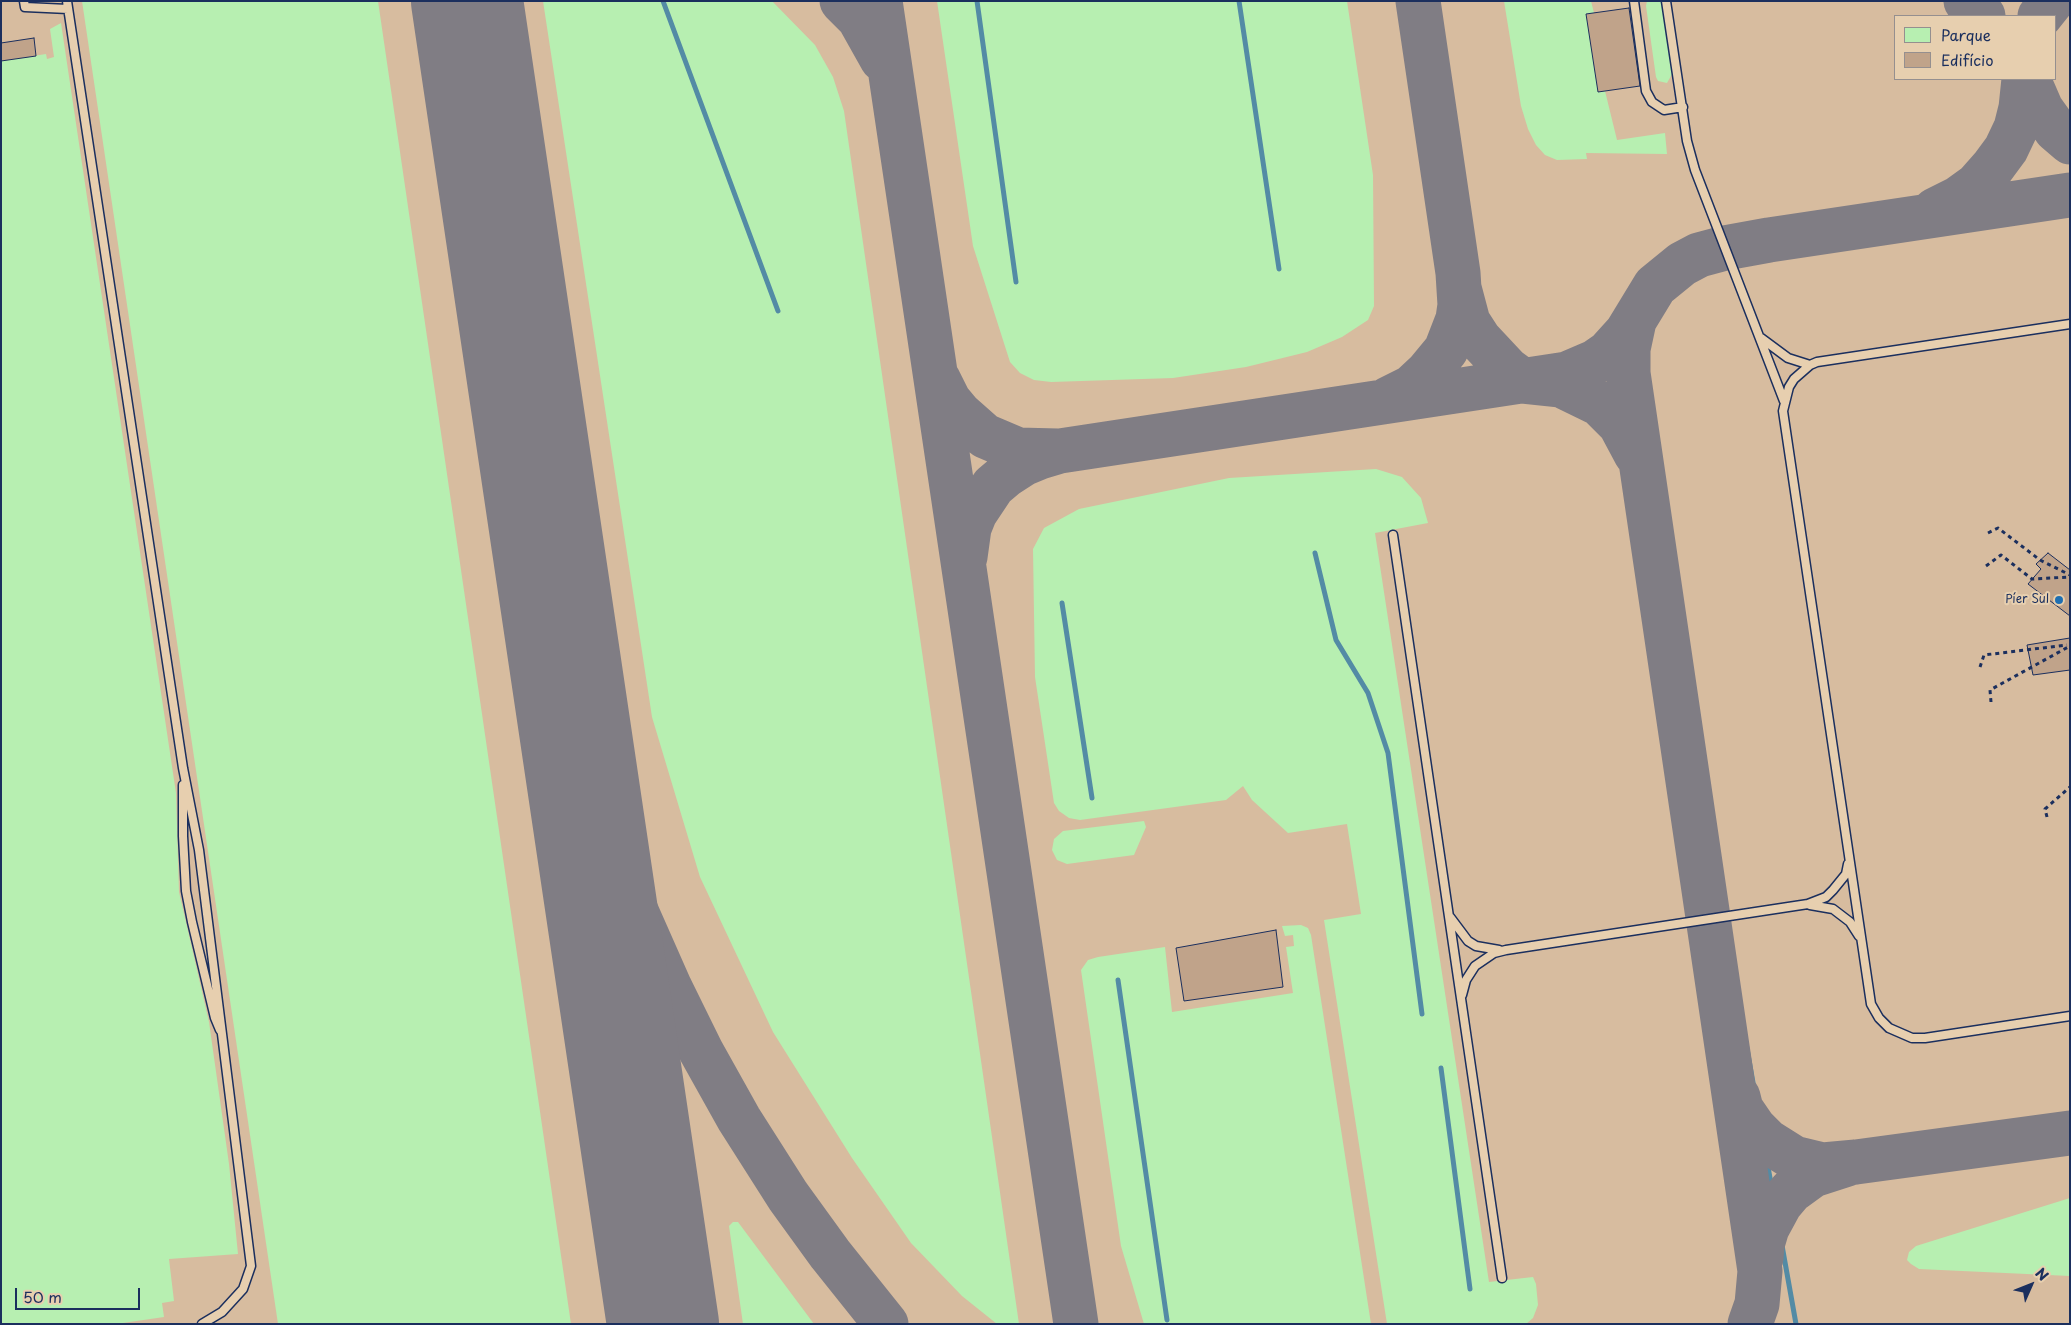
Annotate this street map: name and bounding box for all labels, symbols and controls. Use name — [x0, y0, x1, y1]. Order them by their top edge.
legend — [1894, 15, 2056, 80]
text: Parque — [1941, 23, 1991, 46]
text: Edifício — [1941, 48, 1994, 71]
place label: Píer Sul — [2005, 593, 2049, 607]
marker: Píer Sul — [2053, 594, 2065, 606]
north arrow — [2006, 1260, 2056, 1310]
text: N — [2031, 1263, 2054, 1286]
scale bar — [18, 1278, 142, 1310]
text: 50 m — [23, 1285, 62, 1308]

